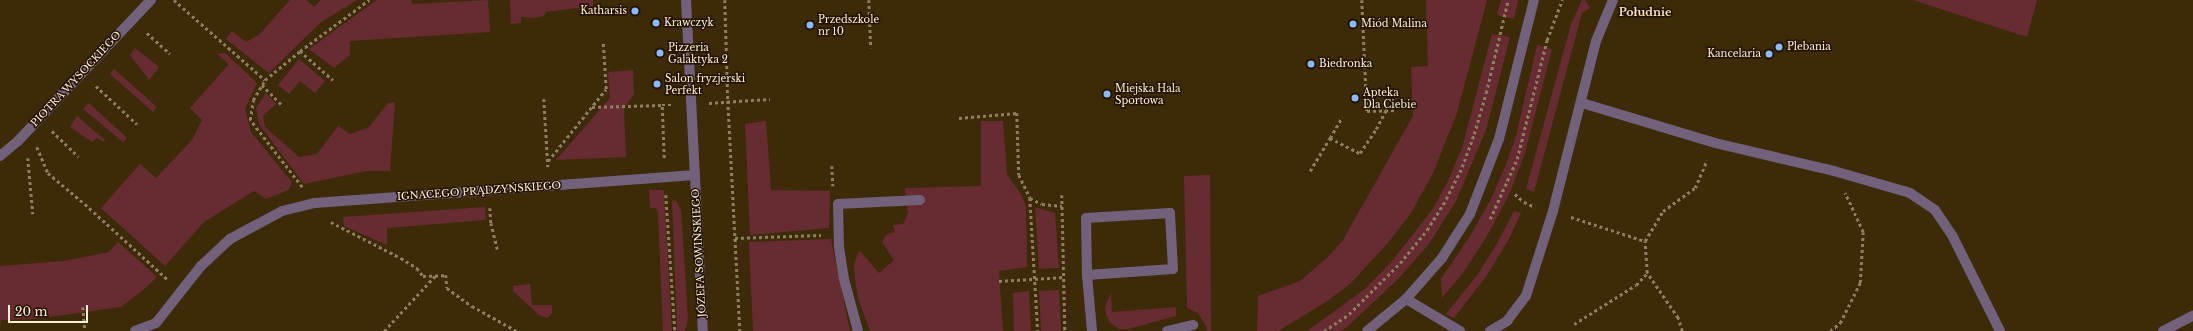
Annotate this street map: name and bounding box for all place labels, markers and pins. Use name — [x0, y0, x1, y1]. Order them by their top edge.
place label: Katharsis — [580, 5, 627, 17]
marker: Katharsis — [630, 6, 640, 16]
place label: Przedszkole nr 10 — [818, 13, 879, 36]
place label: Krawczyk — [664, 17, 714, 29]
marker: Krawczyk — [651, 18, 661, 28]
place label: Miód Malina — [1361, 18, 1427, 30]
marker: Miód Malina — [1348, 19, 1358, 29]
marker: Przedszkole nr 10 — [805, 20, 815, 30]
place label: Pizzeria Galaktyka 2 — [668, 41, 728, 64]
place label: Plebania — [1787, 41, 1831, 53]
marker: Plebania — [1774, 42, 1784, 52]
marker: Pizzeria Galaktyka 2 — [655, 48, 665, 58]
place label: Kancelaria — [1707, 48, 1761, 60]
marker: Kancelaria — [1764, 49, 1774, 59]
place label: Biedronka — [1319, 58, 1372, 70]
marker: Biedronka — [1306, 59, 1316, 69]
place label: Salon fryzjerski Perfekt — [665, 72, 745, 96]
marker: Salon fryzjerski Perfekt — [652, 79, 662, 89]
place label: Miejska Hala Sportowa — [1115, 82, 1181, 106]
place label: Apteka Dla Ciebie — [1363, 86, 1416, 110]
marker: Miejska Hala Sportowa — [1102, 89, 1112, 99]
marker: Apteka Dla Ciebie — [1350, 93, 1360, 103]

